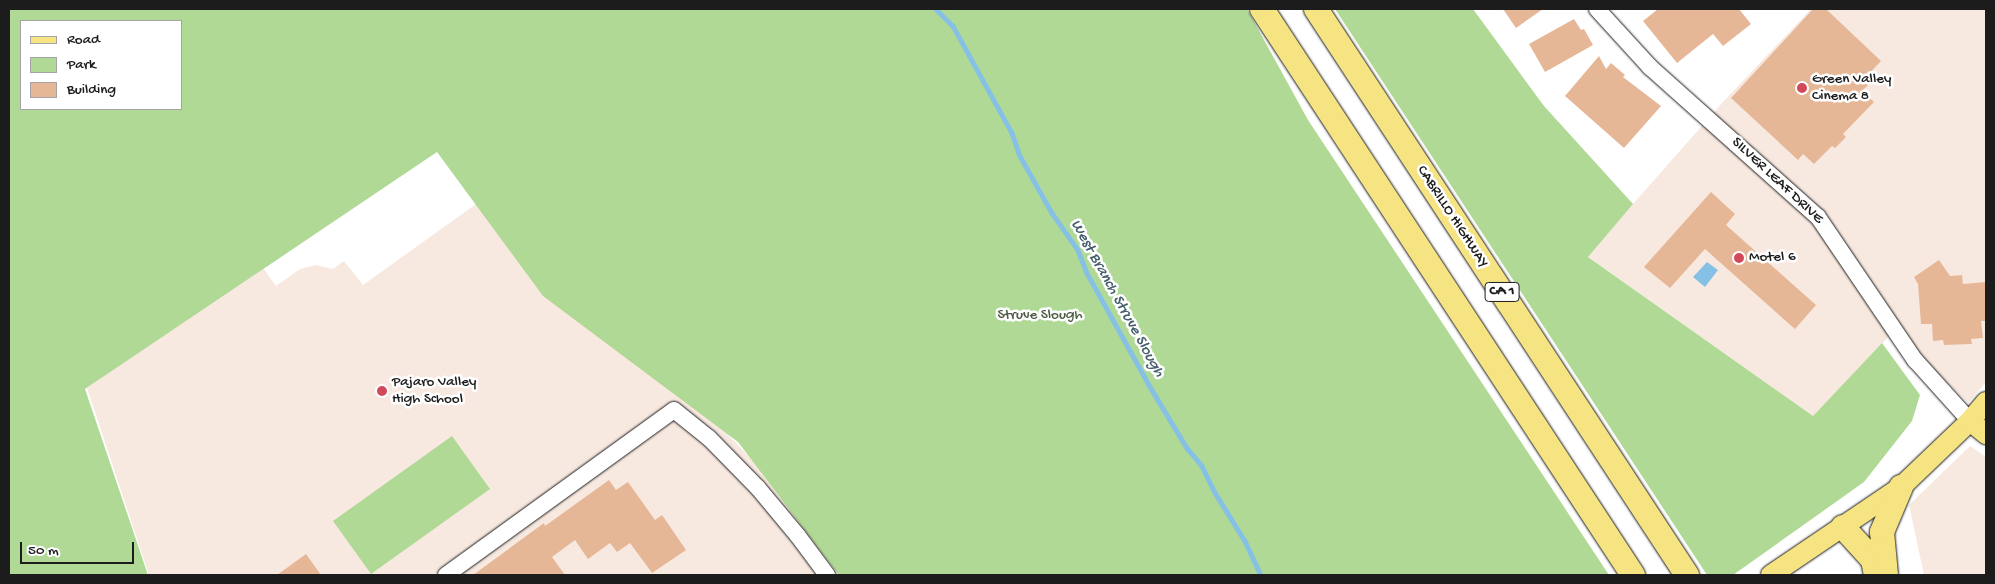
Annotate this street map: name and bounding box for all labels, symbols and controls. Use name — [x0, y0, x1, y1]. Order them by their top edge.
legend — [20, 20, 182, 110]
text: Road — [67, 31, 100, 49]
text: Park — [67, 56, 96, 74]
place label: Green Valley Cinema 8 — [1812, 70, 1891, 105]
text: Building — [67, 81, 116, 99]
marker: Green Valley Cinema 8 — [1796, 82, 1808, 94]
street label: SILVER LEAF DRIVE — [1727, 134, 1827, 228]
street label: CABRILLO HIGHWAY — [1412, 162, 1492, 272]
water label: West Branch Struve Slough — [1065, 217, 1167, 381]
place label: Motel 6 — [1749, 249, 1796, 267]
marker: Motel 6 — [1733, 252, 1745, 264]
road number: CA 1 — [1484, 280, 1520, 304]
park label: Struve Slough — [997, 307, 1083, 325]
place label: Pajaro Valley High School — [392, 373, 476, 408]
marker: Pajaro Valley High School — [376, 385, 388, 397]
scale bar — [22, 532, 136, 564]
text: 50 m — [28, 542, 59, 560]

